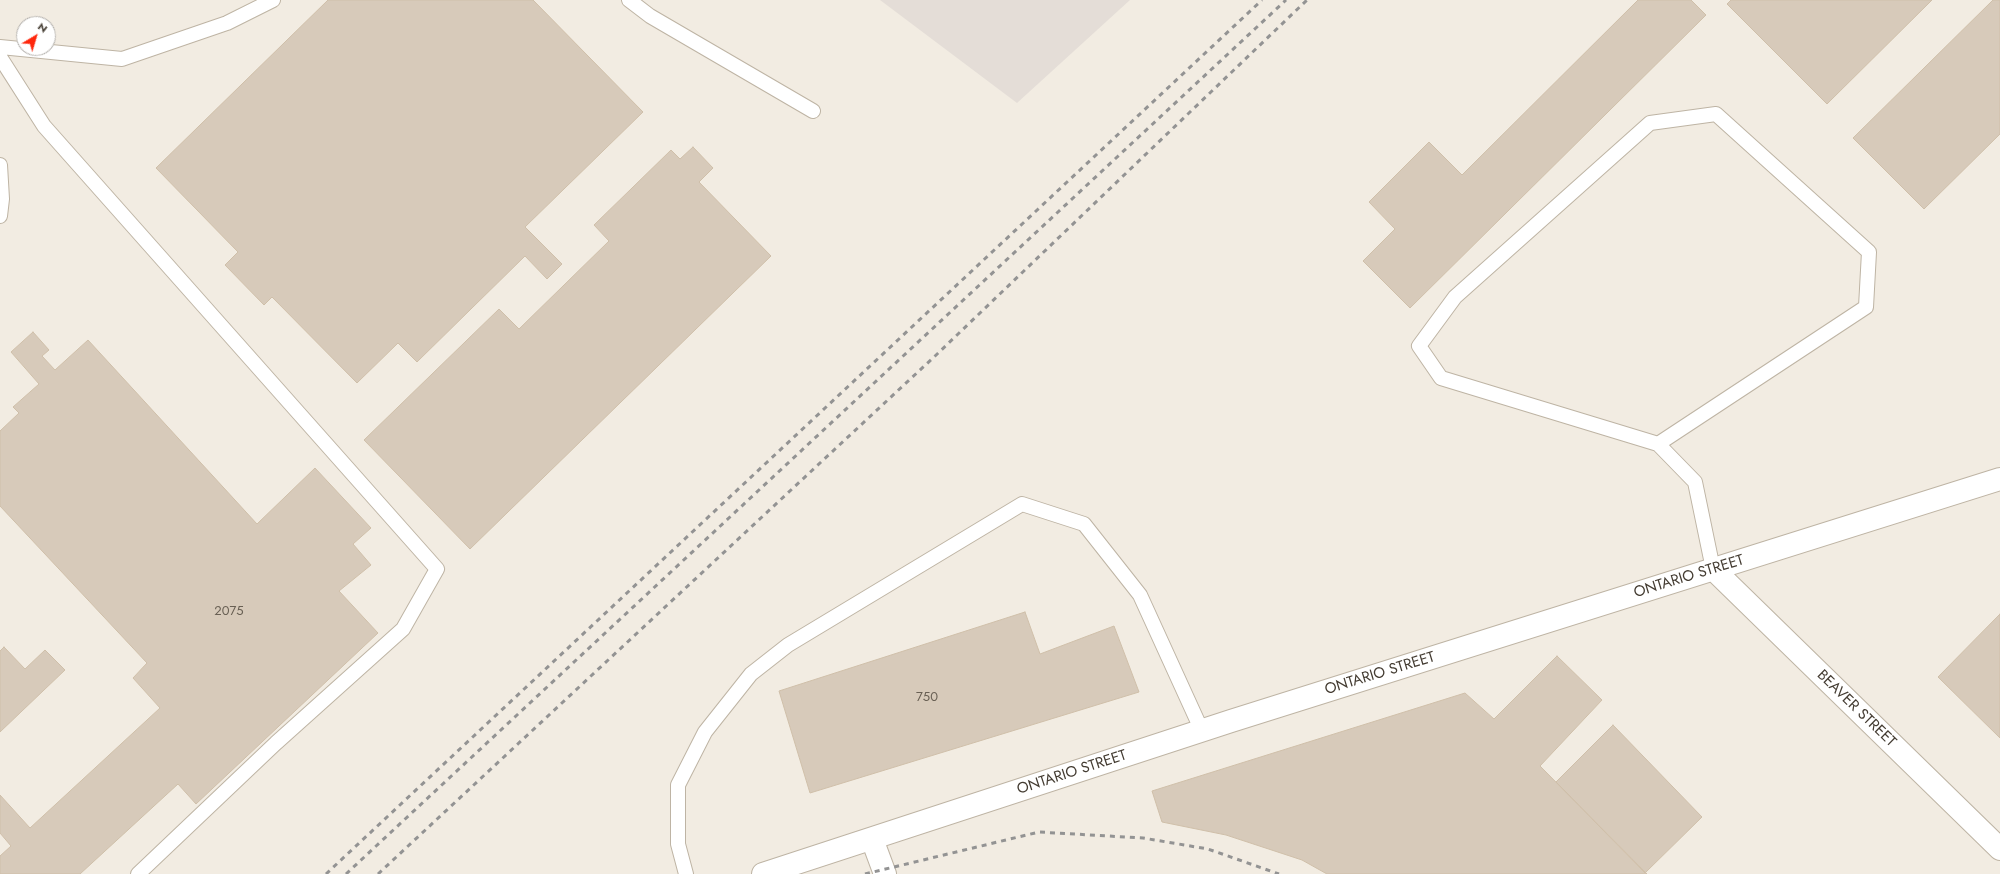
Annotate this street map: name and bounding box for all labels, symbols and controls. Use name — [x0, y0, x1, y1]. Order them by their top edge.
north arrow — [16, 16, 56, 56]
text: N — [34, 18, 51, 36]
street label: ONTARIO STREET — [1632, 552, 1746, 602]
house number: 2075 — [214, 604, 244, 620]
street label: ONTARIO STREET — [1323, 649, 1437, 699]
street label: BEAVER STREET — [1813, 667, 1899, 751]
house number: 750 — [916, 690, 938, 706]
street label: ONTARIO STREET — [1015, 747, 1129, 799]

